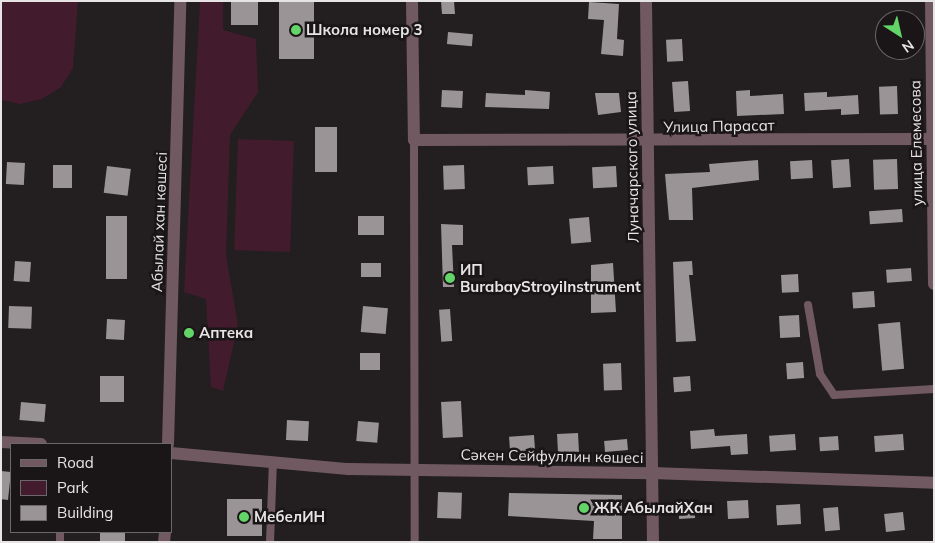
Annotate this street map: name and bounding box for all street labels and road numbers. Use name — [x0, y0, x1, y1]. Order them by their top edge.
street label: улица Елемесова — [906, 80, 926, 206]
street label: Луначарского улица — [622, 91, 642, 243]
street label: Улица Парасат — [663, 116, 775, 136]
street label: Абылай хан көшесі — [148, 152, 170, 292]
street label: Сәкен Сейфуллин көшесі — [460, 445, 644, 467]

